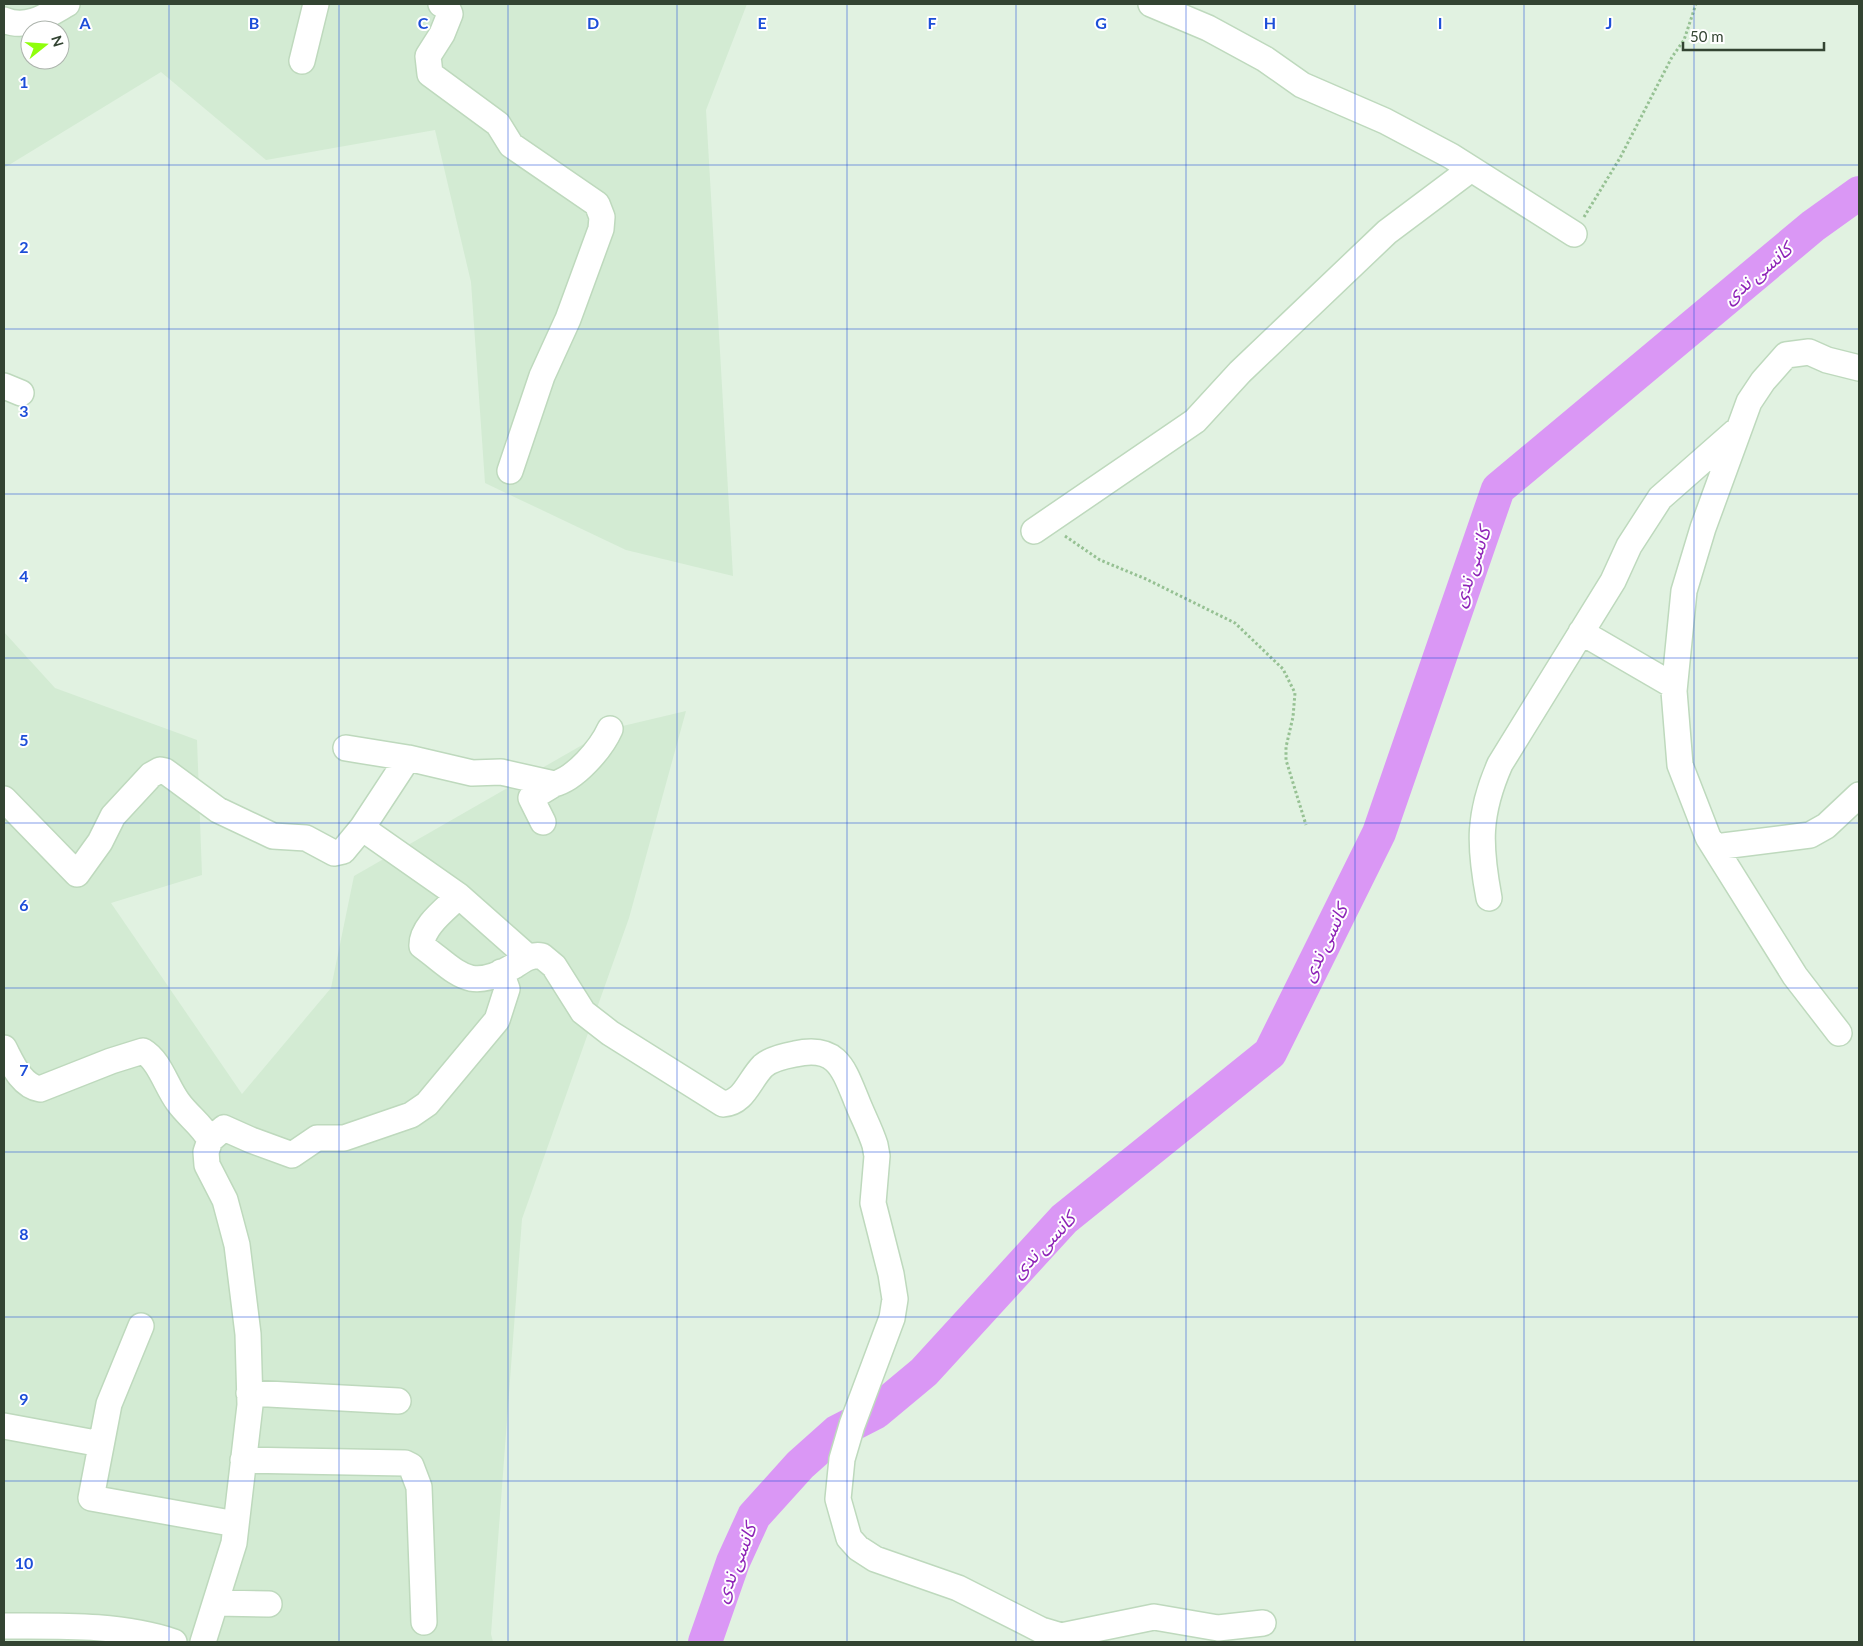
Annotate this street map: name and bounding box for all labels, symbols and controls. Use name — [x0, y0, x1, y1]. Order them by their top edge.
text: A — [78, 13, 91, 32]
text: B — [249, 13, 259, 32]
text: C — [418, 13, 429, 32]
text: D — [587, 13, 599, 32]
text: E — [757, 13, 767, 32]
text: F — [927, 13, 937, 32]
text: G — [1095, 13, 1107, 32]
text: H — [1264, 13, 1276, 32]
text: I — [1438, 13, 1442, 32]
text: J — [1606, 13, 1612, 32]
north arrow — [20, 20, 70, 70]
scale bar — [1683, 20, 1824, 52]
text: 50 m — [1690, 27, 1724, 45]
text: N — [48, 33, 68, 49]
text: 1 — [19, 72, 29, 91]
water label: کانسی ندی — [1718, 235, 1800, 309]
text: 2 — [19, 237, 29, 256]
text: 3 — [19, 401, 29, 420]
water label: کانسی ندی — [1446, 520, 1497, 610]
text: 4 — [19, 566, 29, 585]
text: 5 — [19, 730, 29, 749]
text: 6 — [19, 895, 29, 914]
water label: کانسی ندی — [1295, 897, 1355, 985]
text: 7 — [19, 1060, 29, 1079]
water label: کانسی ندی — [1006, 1204, 1083, 1283]
text: 8 — [19, 1224, 29, 1243]
text: 9 — [19, 1389, 29, 1408]
water label: کانسی ندی — [708, 1516, 763, 1606]
text: 10 — [15, 1553, 33, 1572]

